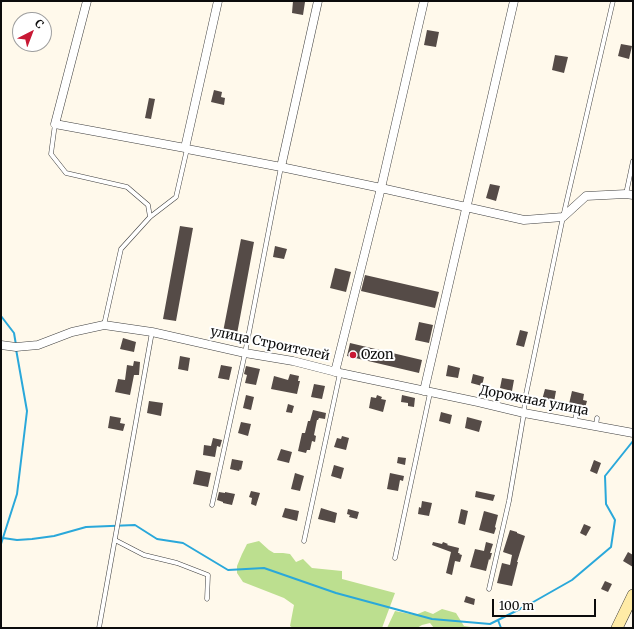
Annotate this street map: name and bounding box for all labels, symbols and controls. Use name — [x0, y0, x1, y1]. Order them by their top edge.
north arrow — [12, 12, 52, 52]
text: С — [32, 16, 47, 31]
street label: улица Строителей — [209, 324, 331, 364]
place label: Ozon — [361, 347, 394, 363]
marker: Ozon — [348, 350, 358, 360]
street label: Дорожная улица — [478, 383, 590, 419]
scale bar — [494, 591, 598, 617]
text: 100 m — [499, 598, 534, 613]

